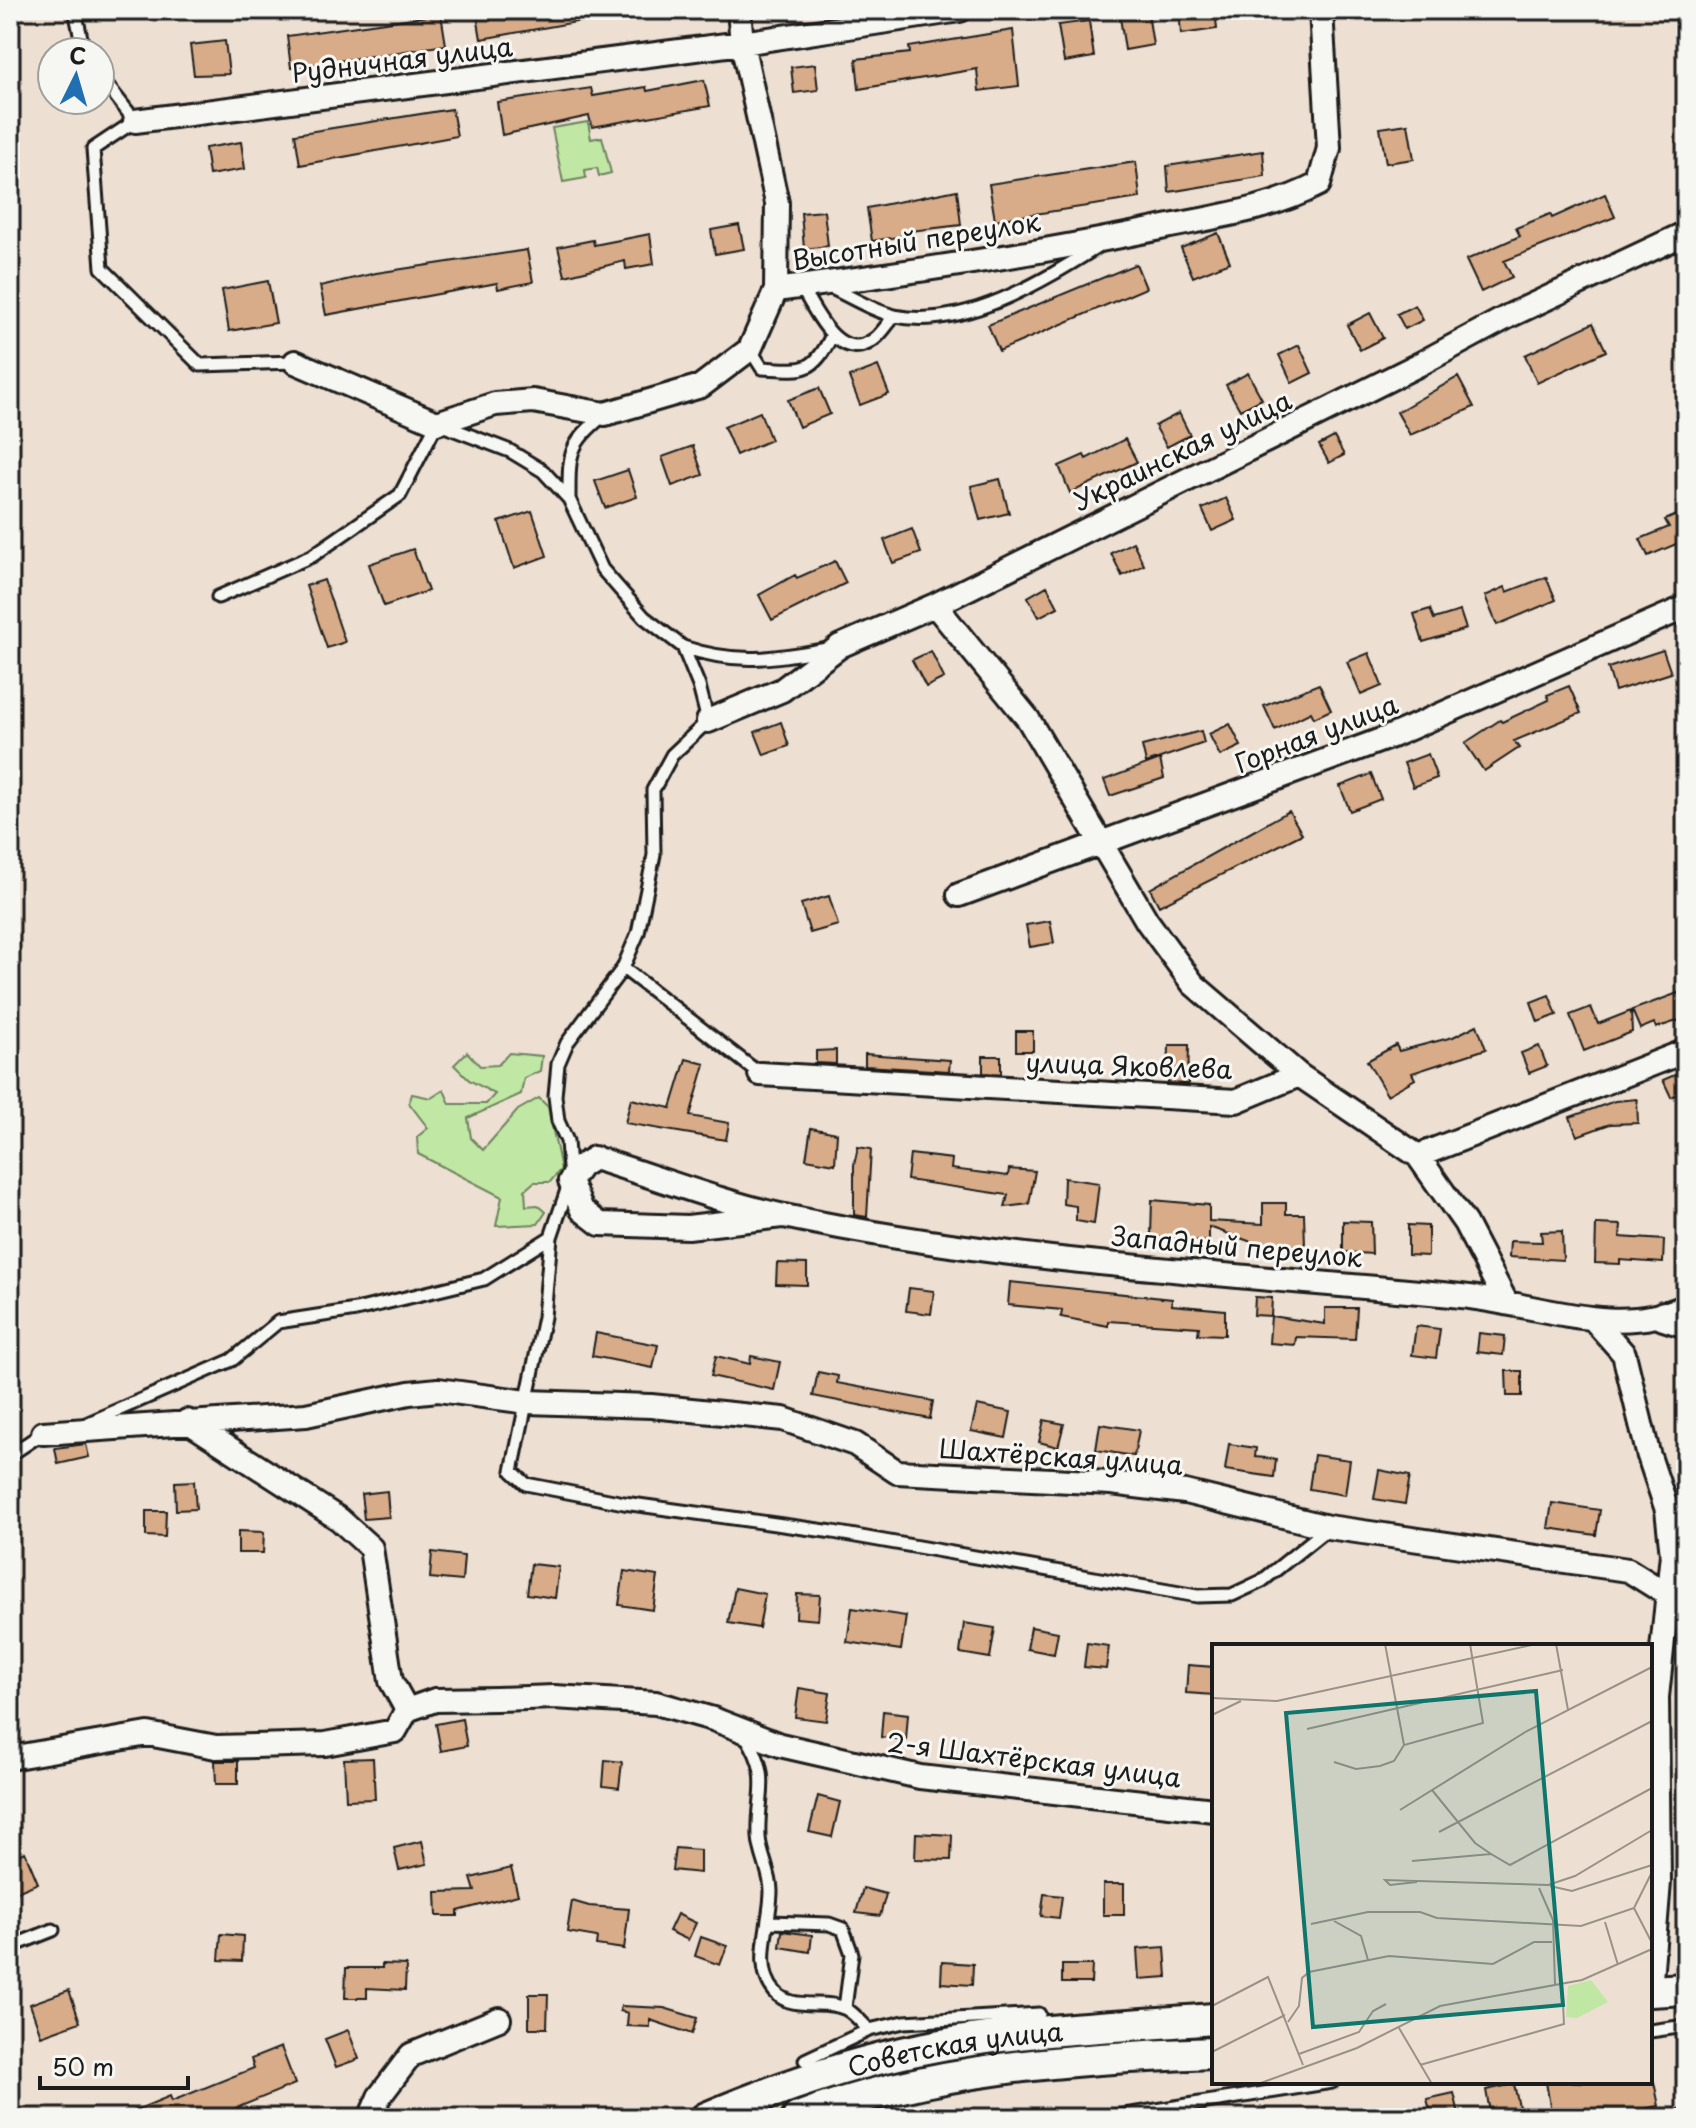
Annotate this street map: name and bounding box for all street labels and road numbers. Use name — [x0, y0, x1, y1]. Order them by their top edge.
street label: Рудничная улица — [289, 26, 515, 92]
street label: Высотный переулок — [789, 201, 1043, 279]
street label: Украинская улица — [1066, 380, 1298, 520]
street label: Горная улица — [1229, 684, 1404, 782]
street label: улица Яковлева — [1025, 1042, 1234, 1088]
street label: Западный переулок — [1110, 1216, 1364, 1276]
street label: Шахтёрская улица — [938, 1428, 1185, 1484]
street label: 2-я Шахтёрская улица — [885, 1722, 1184, 1796]
street label: Советская улица — [843, 2010, 1065, 2086]

